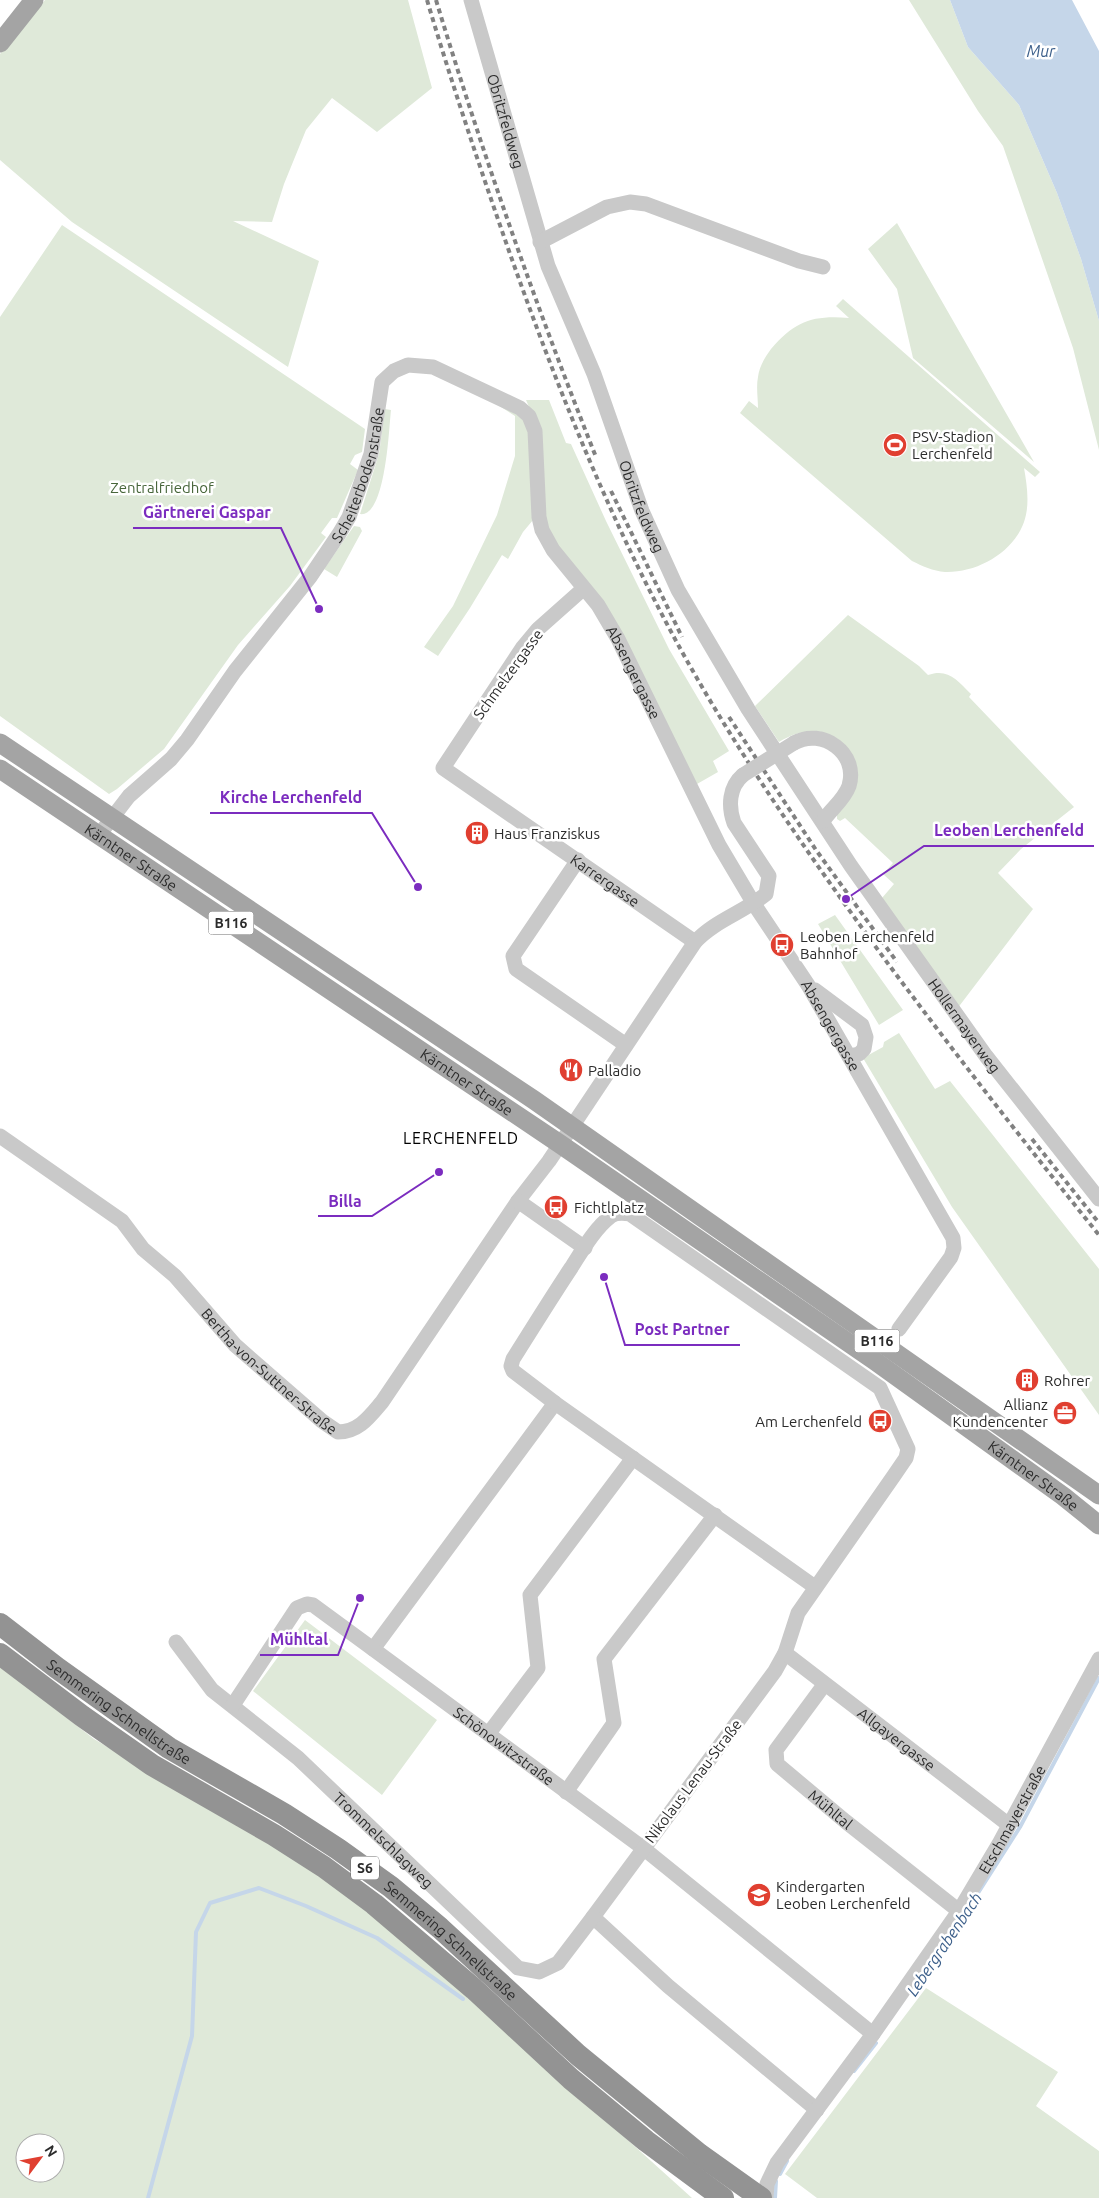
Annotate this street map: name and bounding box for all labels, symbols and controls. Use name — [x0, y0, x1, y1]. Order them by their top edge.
water label: Mur — [1027, 42, 1056, 60]
street label: Obritzfeldweg — [484, 72, 528, 170]
street label: Scheiterbodenstraße — [327, 406, 387, 545]
place label: PSV-Stadion Lerchenfeld — [912, 428, 994, 462]
sports icon: PSV-Stadion Lerchenfeld — [882, 432, 908, 458]
street label: Obritzfeldweg — [616, 458, 668, 555]
park label: Zentralfriedhof — [110, 479, 214, 496]
callout: Gärtnerei Gaspar — [133, 497, 281, 528]
text: Gärtnerei Gaspar — [143, 503, 271, 521]
street label: Absengergasse — [603, 622, 664, 722]
street label: Schmelzergasse — [470, 626, 546, 722]
callout: Kirche Lerchenfeld — [210, 782, 372, 813]
text: Kirche Lerchenfeld — [220, 788, 362, 806]
callout: Leoben Lerchenfeld — [924, 815, 1094, 846]
street label: Kärntner Straße — [82, 820, 181, 894]
building icon: Haus Franziskus — [464, 820, 490, 846]
text: Leoben Lerchenfeld — [934, 821, 1084, 839]
place label: Haus Franziskus — [494, 825, 600, 842]
street label: Karrergasse — [568, 850, 643, 910]
road number: B116 — [208, 911, 254, 934]
place label: Leoben Lerchenfeld Bahnhof — [800, 928, 934, 962]
bus stop icon: Leoben Lerchenfeld Bahnhof — [769, 932, 795, 958]
street label: Hollermayerweg — [925, 975, 1004, 1076]
street label: Absengergasse — [798, 977, 864, 1074]
street label: Kärntner Straße — [418, 1045, 516, 1119]
restaurant icon: Palladio — [558, 1057, 584, 1083]
place label: Palladio — [588, 1062, 641, 1079]
district label: LERCHENFELD — [403, 1129, 519, 1147]
callout: Billa — [318, 1185, 372, 1216]
text: Billa — [328, 1192, 362, 1210]
bus stop icon: Fichtlplatz — [543, 1194, 569, 1220]
place label: Fichtlplatz — [574, 1199, 644, 1216]
street label: Bertha-von-Suttner-Straße — [198, 1305, 341, 1437]
callout: Post Partner — [625, 1314, 740, 1345]
text: Post Partner — [635, 1320, 730, 1338]
road number: B116 — [854, 1330, 900, 1352]
building icon: Rohrer — [1014, 1367, 1040, 1393]
place label: Rohrer — [1044, 1372, 1091, 1389]
place label: Allianz Kundencenter — [953, 1396, 1048, 1430]
office icon: Allianz Kundencenter — [1052, 1400, 1078, 1426]
bus stop icon: Am Lerchenfeld — [867, 1408, 893, 1434]
place label: Am Lerchenfeld — [755, 1413, 862, 1430]
street label: Kärntner Straße — [985, 1437, 1082, 1514]
callout: Mühltal — [260, 1624, 338, 1655]
text: Mühltal — [270, 1630, 328, 1648]
street label: Semmering Schnellstraße — [44, 1655, 194, 1767]
street label: Schönowitzstraße — [451, 1703, 558, 1788]
street label: Allgayergasse — [855, 1704, 939, 1774]
street label: Nikolaus Lenau-Straße — [641, 1716, 745, 1846]
street label: Etschmayerstraße — [975, 1762, 1049, 1877]
street label: Mühltal — [806, 1786, 856, 1832]
street label: Trommelschlagweg — [330, 1788, 437, 1891]
road number: S6 — [351, 1856, 379, 1880]
street label: Semmering Schnellstraße — [381, 1877, 521, 2003]
place label: Kindergarten Leoben Lerchenfeld — [776, 1878, 910, 1912]
school or university icon: Kindergarten Leoben Lerchenfeld — [746, 1882, 772, 1908]
water label: Lebergrabenbach — [903, 1889, 985, 1999]
north arrow — [15, 2133, 65, 2183]
text: N — [41, 2142, 61, 2160]

